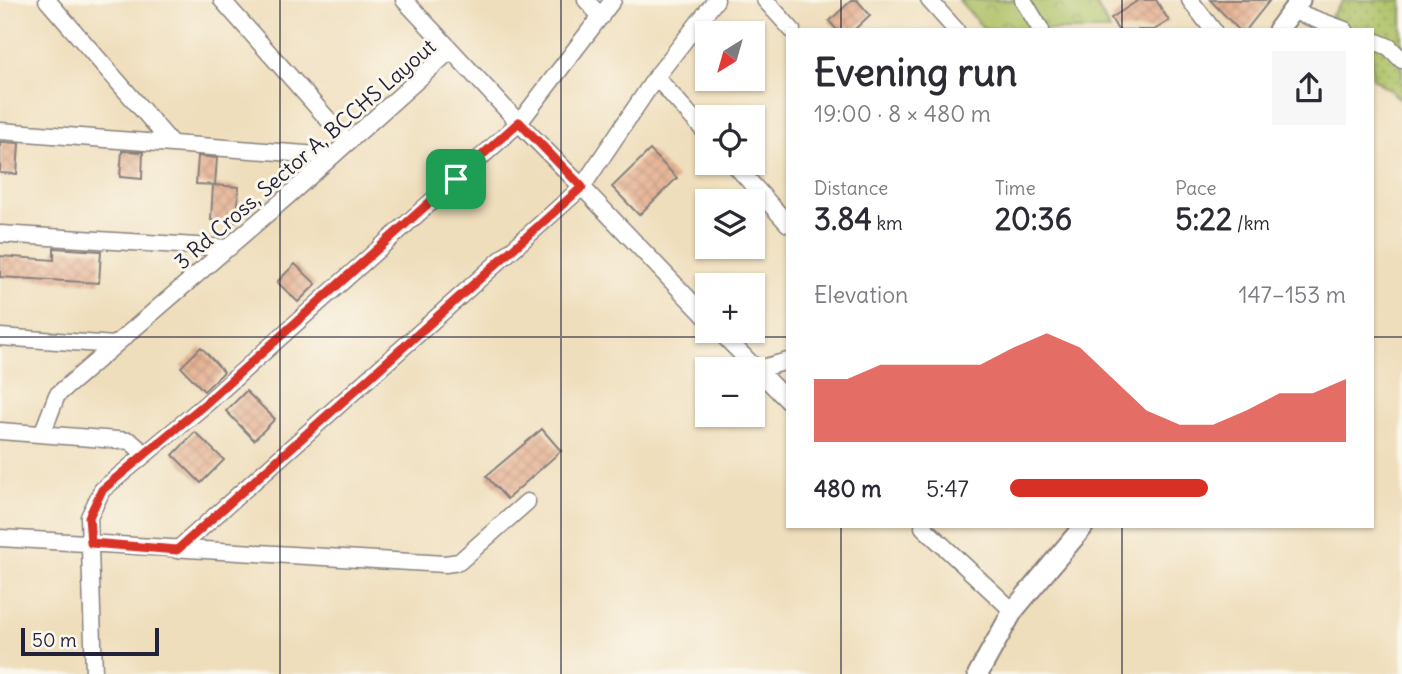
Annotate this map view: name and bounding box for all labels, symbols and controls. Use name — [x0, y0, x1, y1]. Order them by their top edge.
north arrow — [695, 21, 765, 91]
map controls — [695, 21, 765, 427]
street label: 3 Rd Cross, Sector A, BCCHS Layout — [169, 33, 441, 275]
text: Evening run — [814, 49, 1017, 96]
button: share — [1272, 51, 1346, 125]
text: 19:00 · 8 × 480 m — [814, 99, 991, 128]
button: locate — [695, 105, 765, 175]
pin — [426, 149, 486, 209]
icon: arrive — [437, 160, 475, 198]
text: Distance — [814, 176, 888, 200]
text: Time — [995, 176, 1036, 200]
text: Pace — [1175, 176, 1217, 200]
button: layers — [695, 189, 765, 259]
text: 3.84 — [814, 200, 872, 238]
text: 20:36 — [995, 200, 1072, 238]
text: 5:22 — [1175, 200, 1232, 238]
text: km — [872, 211, 903, 235]
text: /km — [1232, 211, 1270, 235]
button: + — [695, 273, 765, 343]
text: Elevation — [814, 280, 908, 309]
text: 147–153 m — [1238, 280, 1346, 309]
button: − — [695, 357, 765, 427]
text: 480 m — [814, 474, 881, 503]
text: 5:47 — [926, 474, 969, 503]
scale bar — [21, 625, 159, 657]
text: 50 m — [32, 628, 77, 652]

